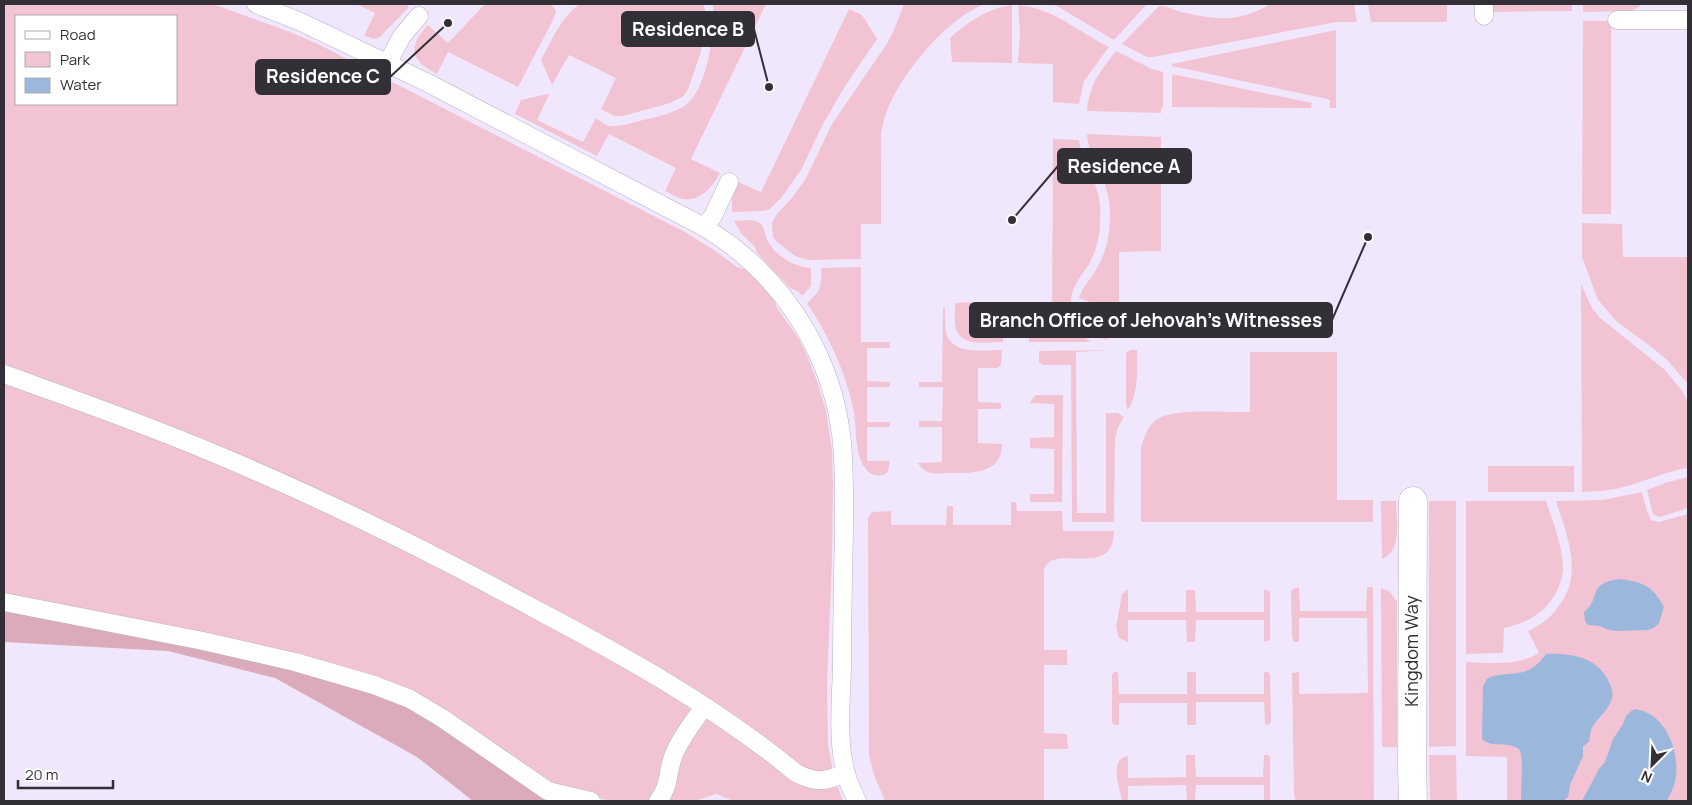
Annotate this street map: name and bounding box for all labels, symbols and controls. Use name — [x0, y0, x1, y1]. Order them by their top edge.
callout: Residence B — [622, 12, 754, 46]
legend — [15, 15, 178, 105]
text: Residence B — [632, 16, 744, 42]
text: Road — [60, 24, 96, 45]
text: Park — [60, 49, 90, 70]
callout: Residence C — [256, 60, 390, 94]
text: Residence C — [266, 63, 380, 89]
text: Water — [60, 74, 102, 95]
callout: Residence A — [1058, 149, 1191, 183]
text: Residence A — [1068, 153, 1181, 179]
callout: Branch Office of Jehovah's Witnesses — [970, 303, 1332, 337]
text: Branch Office of Jehovah's Witnesses — [980, 307, 1322, 333]
street label: Kingdom Way — [1399, 595, 1423, 707]
north arrow — [1627, 740, 1677, 790]
scale bar — [18, 758, 112, 790]
text: 20 m — [25, 764, 58, 785]
text: N — [1638, 767, 1655, 788]

